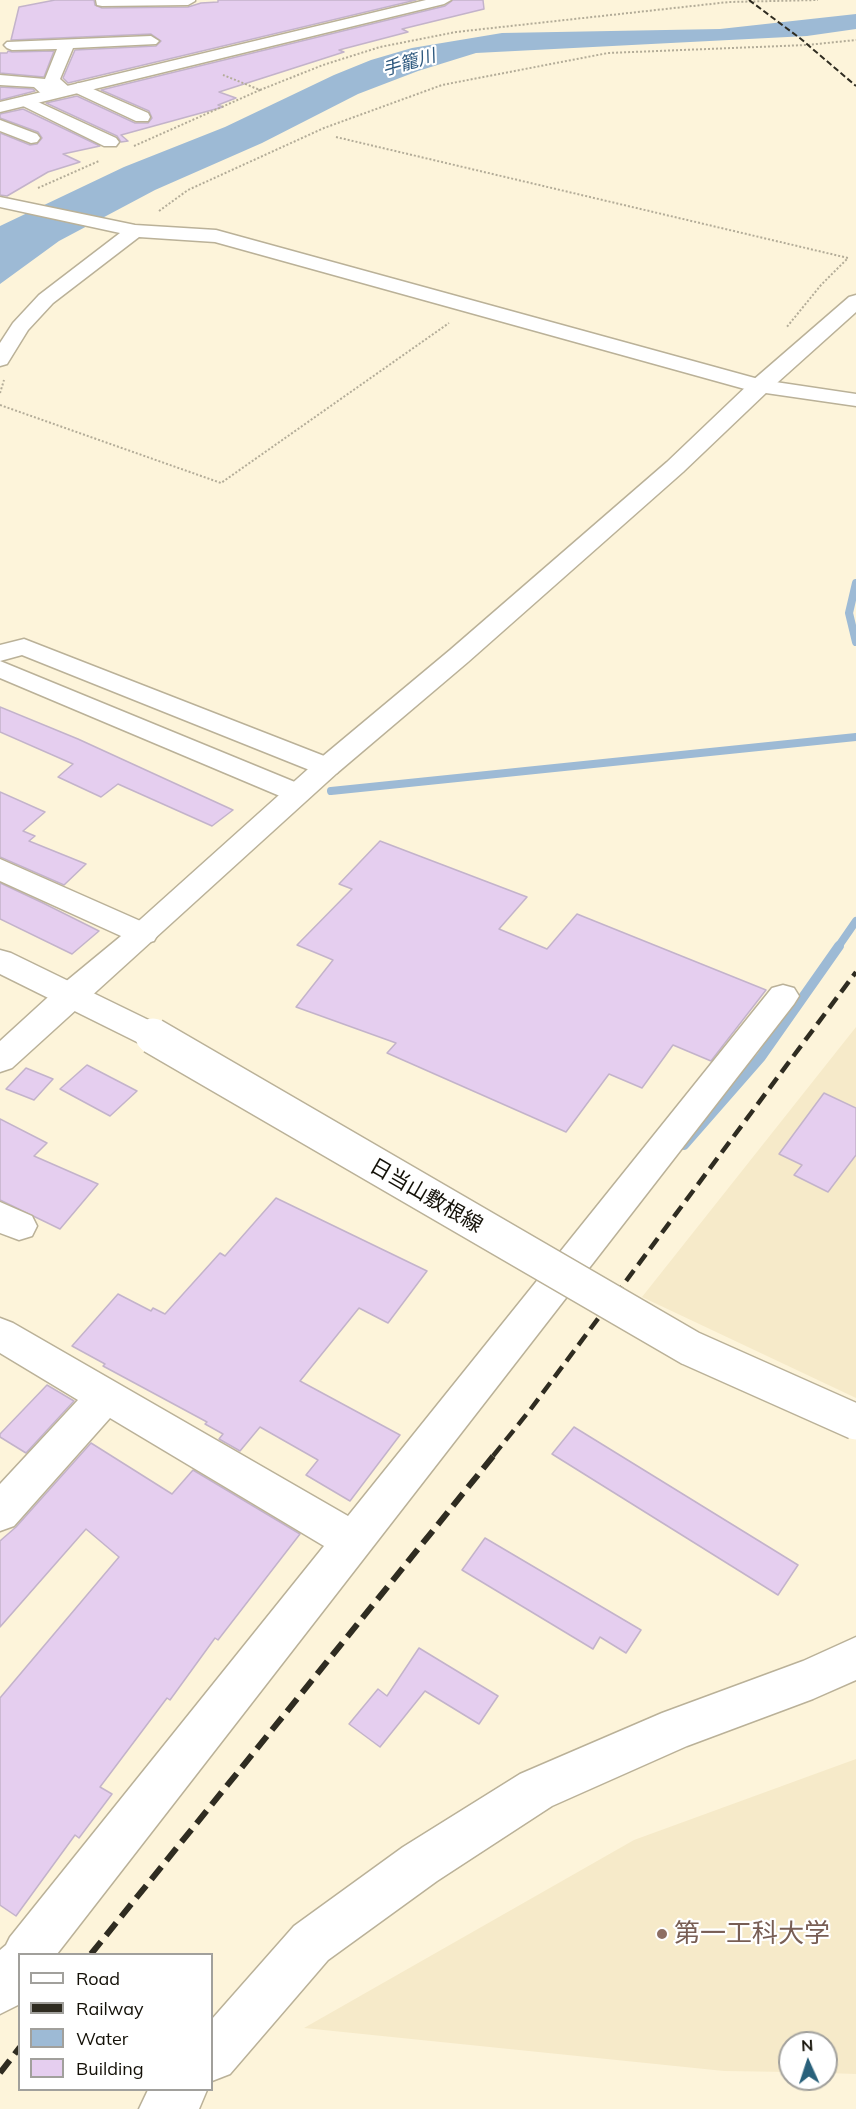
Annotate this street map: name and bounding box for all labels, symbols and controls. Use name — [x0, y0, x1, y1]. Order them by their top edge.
water label: 手籠川 — [380, 45, 438, 81]
street label: 日当山敷根線 — [365, 1154, 487, 1238]
place label: 第一工科大学 — [674, 1918, 830, 1950]
marker: 第一工科大学 — [655, 1927, 669, 1941]
legend — [18, 1953, 213, 2091]
text: Road — [76, 1967, 120, 1990]
text: Railway — [76, 1997, 144, 2020]
text: Water — [76, 2027, 128, 2050]
north arrow — [778, 2031, 838, 2091]
text: N — [801, 2035, 814, 2055]
text: Building — [76, 2057, 144, 2080]

